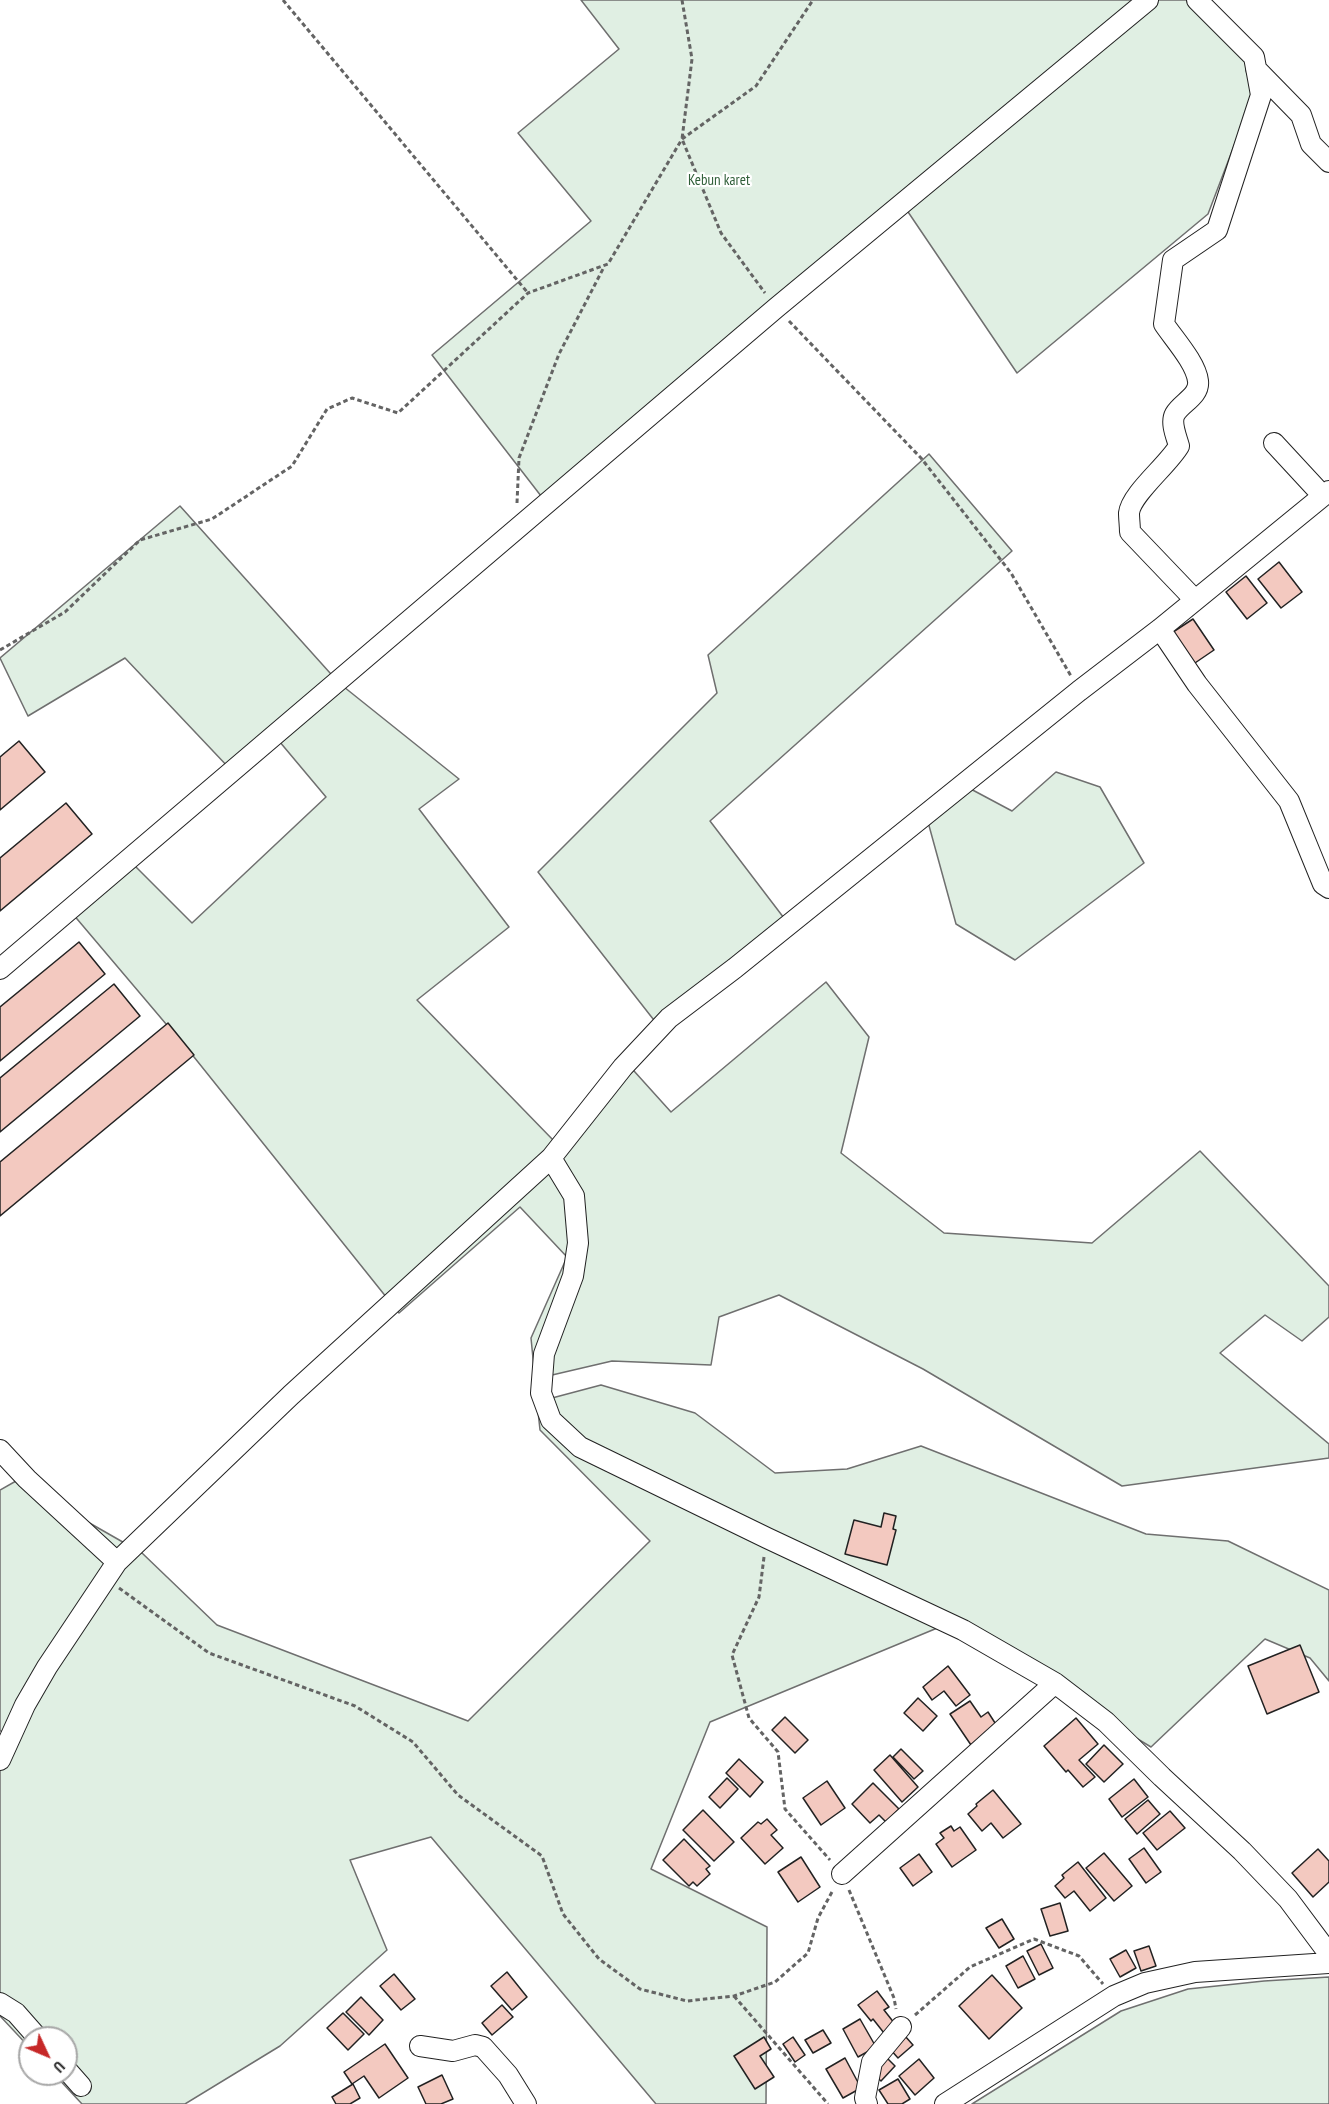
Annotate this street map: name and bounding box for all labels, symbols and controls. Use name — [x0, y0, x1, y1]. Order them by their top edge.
park label: Kebun karet — [688, 172, 750, 190]
north arrow — [18, 2026, 78, 2086]
text: U — [49, 2057, 70, 2077]

